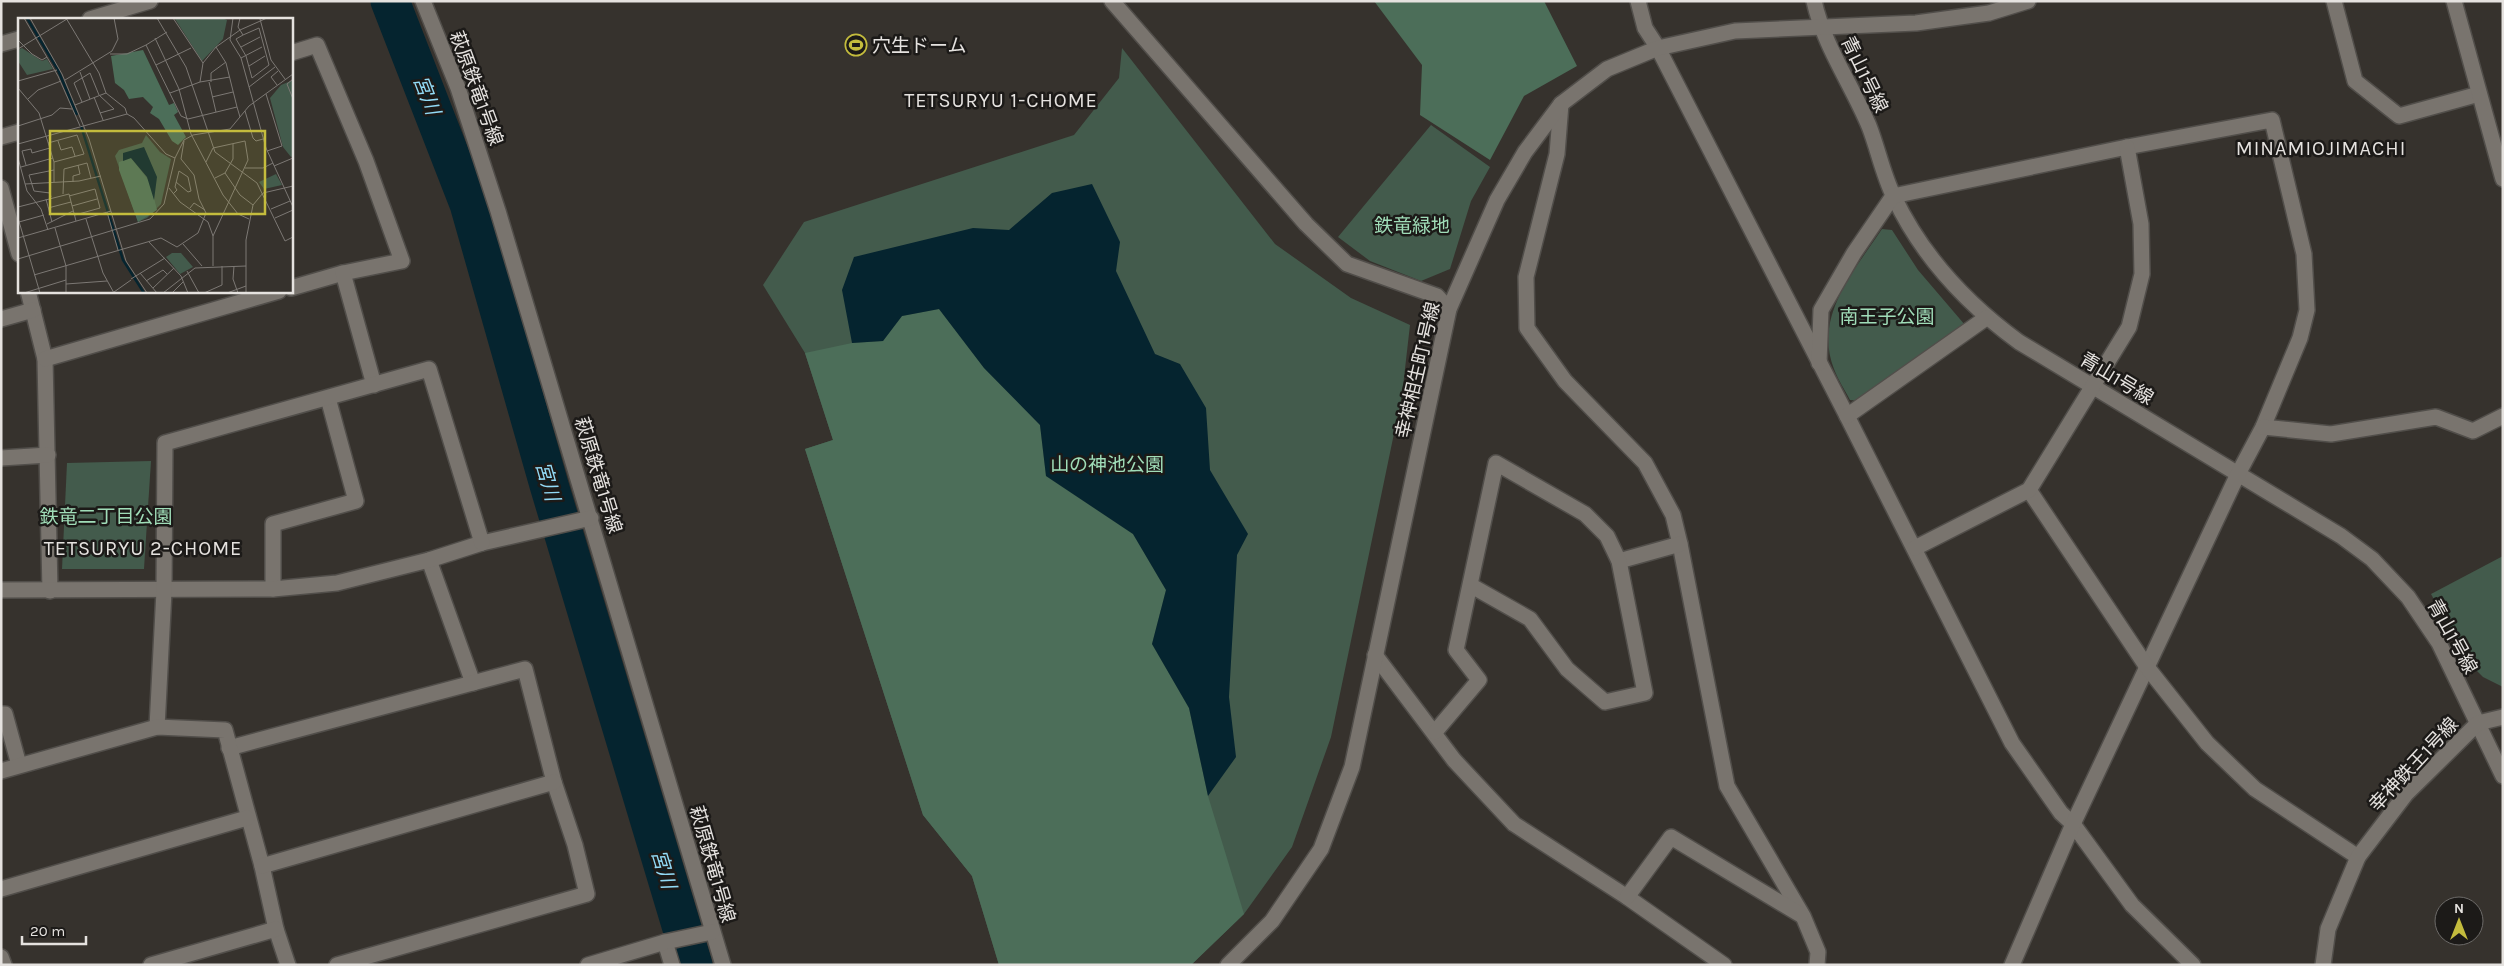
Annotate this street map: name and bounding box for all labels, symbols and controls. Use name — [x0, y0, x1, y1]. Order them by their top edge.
inset map — [18, 18, 292, 292]
street label: 萩原鉄竜1号線 — [445, 28, 507, 149]
sports icon: 穴生ドーム — [844, 33, 868, 57]
street label: 青山1号線 — [1836, 33, 1892, 116]
place label: 穴生ドーム — [872, 35, 966, 57]
water label: 宮川 — [409, 72, 445, 120]
district label: TETSURYU 1-CHOME — [904, 89, 1098, 112]
district label: MINAMIOJIMACHI — [2236, 137, 2406, 160]
park label: 鉄竜緑地 — [1374, 215, 1450, 237]
street label: 幸神相生町1号線 — [1392, 300, 1444, 441]
park label: 南王子公園 — [1839, 306, 1935, 328]
street label: 青山1号線 — [2076, 348, 2157, 409]
street label: 萩原鉄竜1号線 — [570, 415, 626, 536]
park label: 山の神池公園 — [1050, 454, 1164, 476]
water label: 宮川 — [531, 459, 565, 505]
park label: 鉄竜二丁目公園 — [39, 506, 173, 528]
district label: TETSURYU 2-CHOME — [44, 537, 242, 560]
street label: 青山1号線 — [2423, 595, 2482, 678]
street label: 幸神鉄王1号線 — [2365, 713, 2463, 816]
street label: 萩原鉄竜1号線 — [685, 803, 739, 925]
water label: 宮川 — [647, 847, 681, 894]
north arrow — [2434, 896, 2484, 946]
text: N — [2454, 900, 2464, 917]
scale bar — [22, 914, 86, 946]
text: 20 m — [30, 922, 65, 940]

